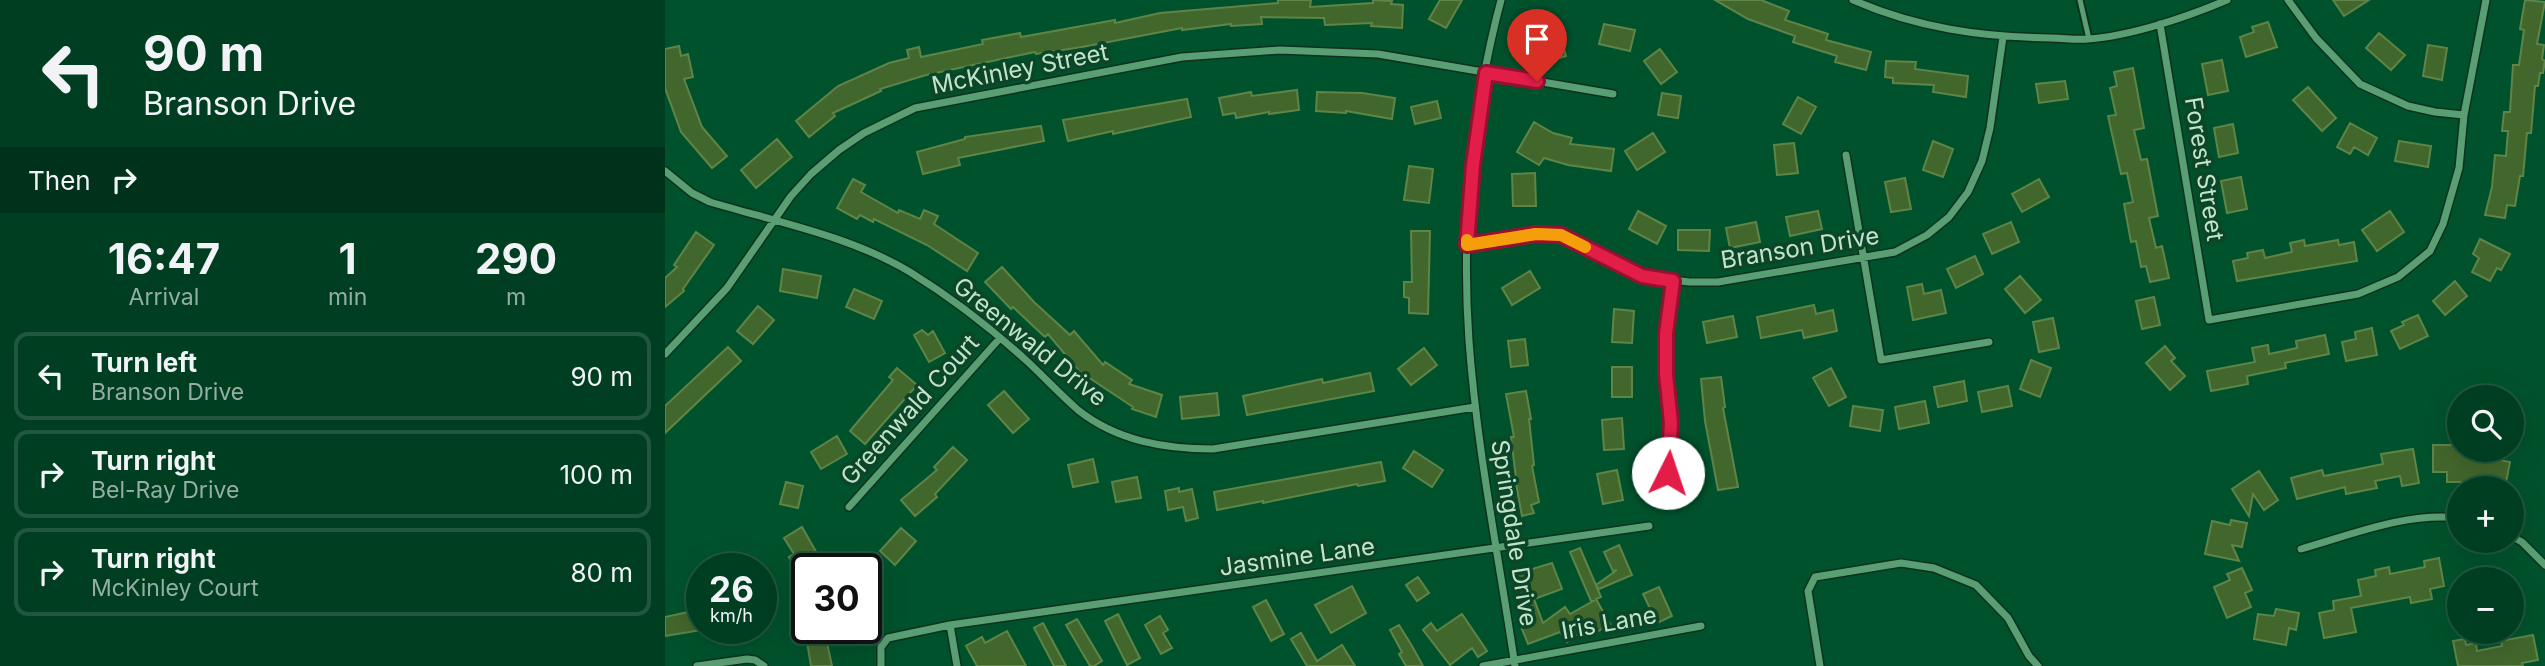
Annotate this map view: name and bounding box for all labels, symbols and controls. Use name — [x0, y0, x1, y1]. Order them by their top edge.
pin — [1507, 9, 1567, 81]
icon: arrive — [1518, 20, 1556, 58]
text: 90 m — [143, 24, 264, 83]
icon: left — [28, 28, 119, 119]
street label: McKinley Street — [929, 37, 1111, 100]
text: Branson Drive — [143, 84, 356, 123]
street label: Forest Street — [2179, 95, 2230, 243]
icon: right — [105, 161, 143, 199]
text: Then — [28, 165, 91, 196]
street label: Branson Drive — [1719, 221, 1881, 274]
text: 16:47 — [108, 233, 220, 284]
text: 1 — [339, 233, 357, 284]
text: 290 — [475, 233, 557, 284]
street label: Greenwald Drive — [948, 271, 1113, 412]
text: Arrival — [129, 283, 199, 311]
text: min — [328, 283, 367, 311]
text: m — [506, 283, 526, 311]
street label: Greenwald Court — [834, 328, 985, 491]
text: Turn left — [91, 347, 197, 378]
icon: left — [32, 357, 70, 395]
text: 90 m — [570, 361, 633, 392]
text: Branson Drive — [91, 378, 244, 406]
map controls — [2447, 385, 2524, 644]
button: search — [2447, 385, 2524, 462]
position arrow — [1631, 436, 1705, 510]
street label: Springdale Drive — [1485, 438, 1544, 628]
text: Turn right — [91, 445, 216, 476]
icon: right — [32, 455, 70, 493]
text: 100 m — [560, 459, 633, 490]
text: Bel-Ray Drive — [91, 476, 239, 504]
button: + — [2447, 476, 2524, 553]
street label: Jasmine Lane — [1217, 531, 1377, 582]
text: Turn right — [91, 543, 216, 574]
icon: right — [32, 553, 70, 591]
speed limit sign: 30 — [791, 553, 882, 644]
text: 80 m — [570, 557, 633, 588]
button: − — [2447, 567, 2524, 644]
text: 26 — [709, 568, 754, 610]
text: McKinley Court — [91, 574, 259, 602]
street label: Iris Lane — [1559, 600, 1659, 645]
text: km/h — [710, 605, 753, 626]

